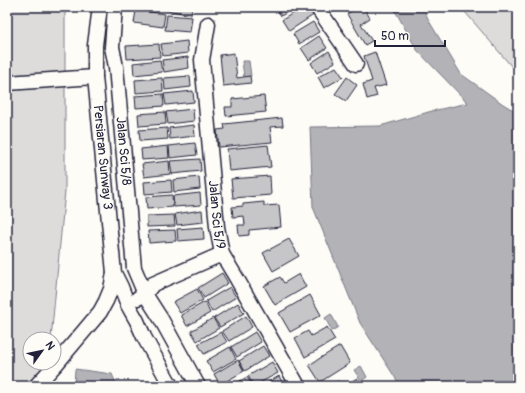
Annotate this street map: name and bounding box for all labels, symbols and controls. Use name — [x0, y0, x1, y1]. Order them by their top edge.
scale bar — [375, 22, 445, 48]
text: 50 m — [381, 29, 409, 44]
street label: Persiaran Sunway 3 — [90, 104, 116, 210]
street label: Jalan Sci 5/8 — [112, 116, 135, 187]
street label: Jalan Sci 5/9 — [205, 180, 229, 251]
north arrow — [22, 331, 62, 371]
text: N — [42, 339, 58, 353]

